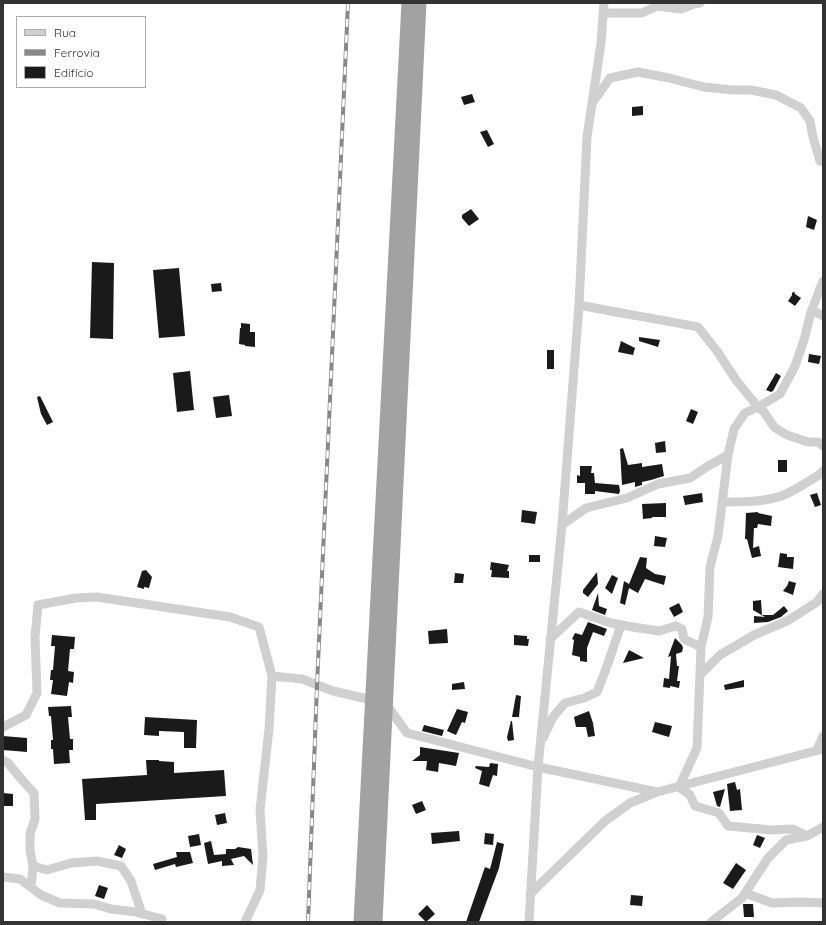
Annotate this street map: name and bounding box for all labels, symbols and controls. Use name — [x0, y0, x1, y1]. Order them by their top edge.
legend — [16, 16, 146, 88]
text: Rua — [54, 25, 76, 40]
text: Ferrovia — [54, 45, 100, 60]
text: Edifício — [54, 65, 94, 80]

